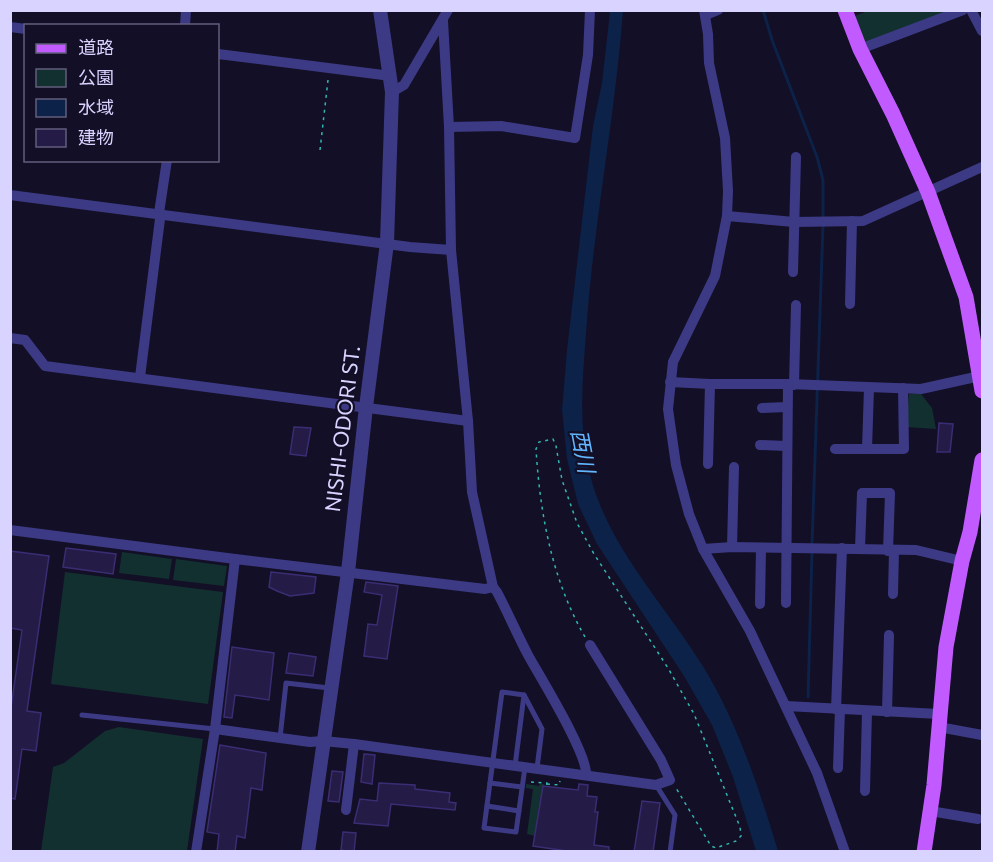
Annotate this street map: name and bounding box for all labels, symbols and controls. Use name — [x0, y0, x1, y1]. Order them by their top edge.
legend — [24, 24, 219, 162]
text: 道路 — [78, 36, 114, 58]
text: 公園 — [78, 66, 114, 88]
text: 水域 — [78, 96, 114, 118]
text: 建物 — [78, 126, 114, 148]
street label: NISHI-ODORI ST. — [319, 344, 364, 513]
water label: 西川 — [566, 427, 601, 477]

